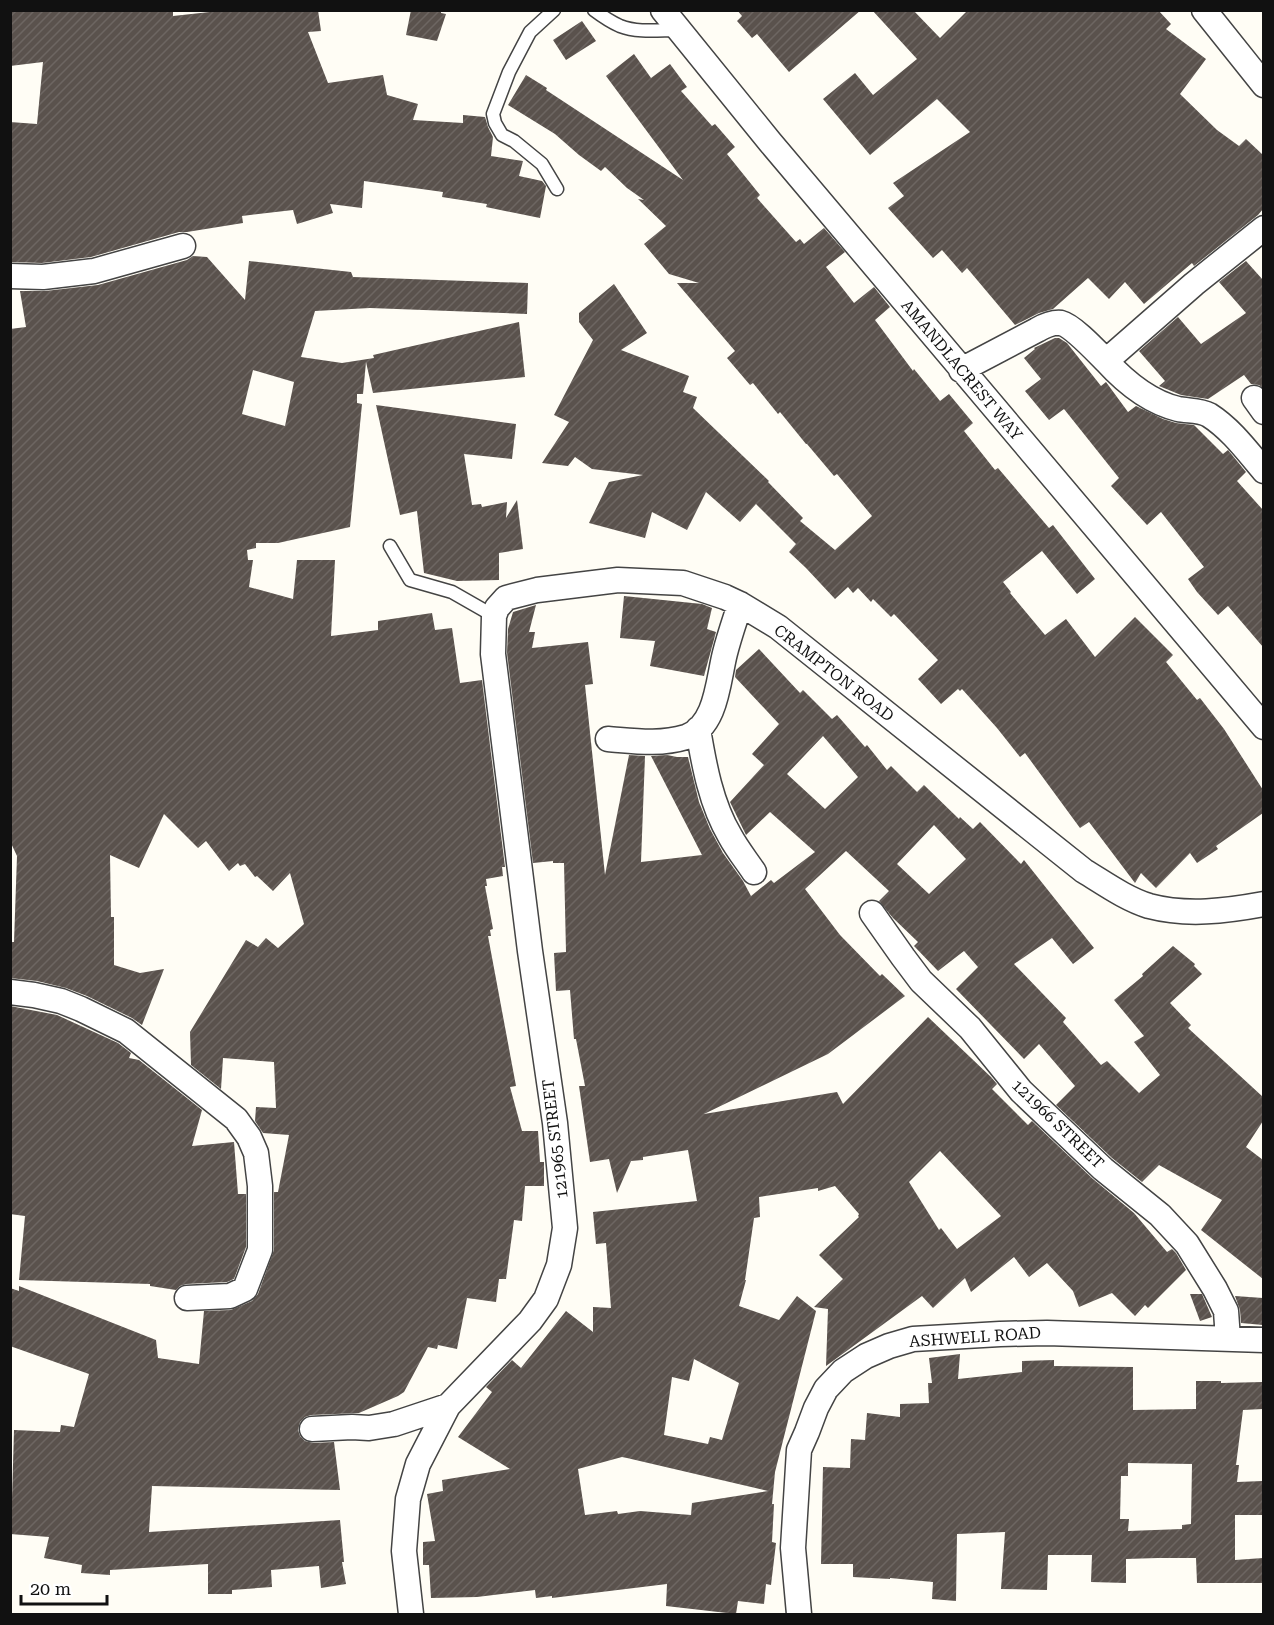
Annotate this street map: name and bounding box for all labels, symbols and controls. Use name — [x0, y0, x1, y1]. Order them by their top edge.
street label: AMANDLACREST WAY — [898, 296, 1027, 444]
street label: CRAMPTON ROAD — [770, 620, 898, 726]
street label: 121966 STREET — [1008, 1075, 1108, 1173]
street label: 121965 STREET — [538, 1078, 572, 1200]
street label: ASHWELL ROAD — [908, 1323, 1042, 1351]
scale bar — [21, 1568, 106, 1606]
text: 20 m — [30, 1578, 71, 1599]

